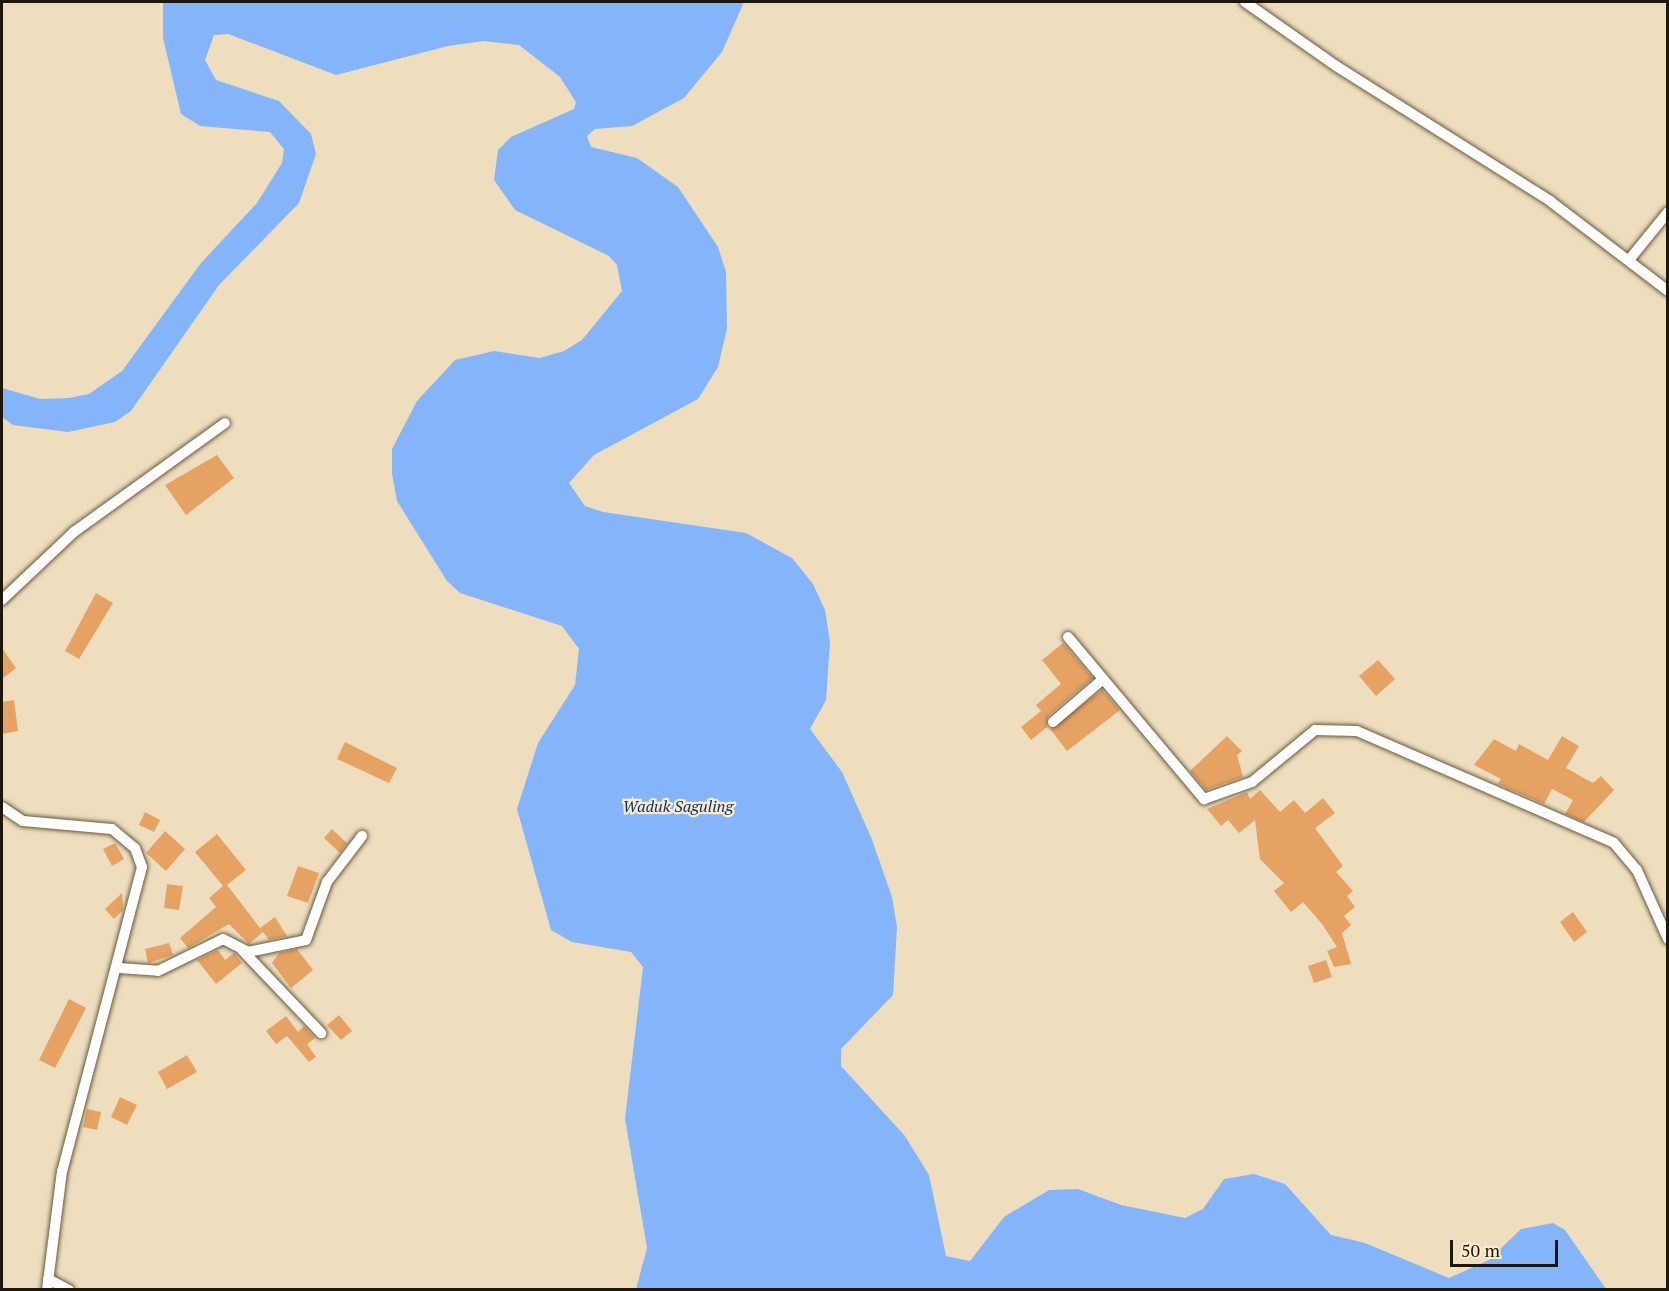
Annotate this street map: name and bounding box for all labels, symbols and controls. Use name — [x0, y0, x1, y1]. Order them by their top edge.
water label: Waduk Saguling — [623, 796, 733, 816]
scale bar — [1453, 1228, 1561, 1266]
text: 50 m — [1461, 1238, 1500, 1262]

